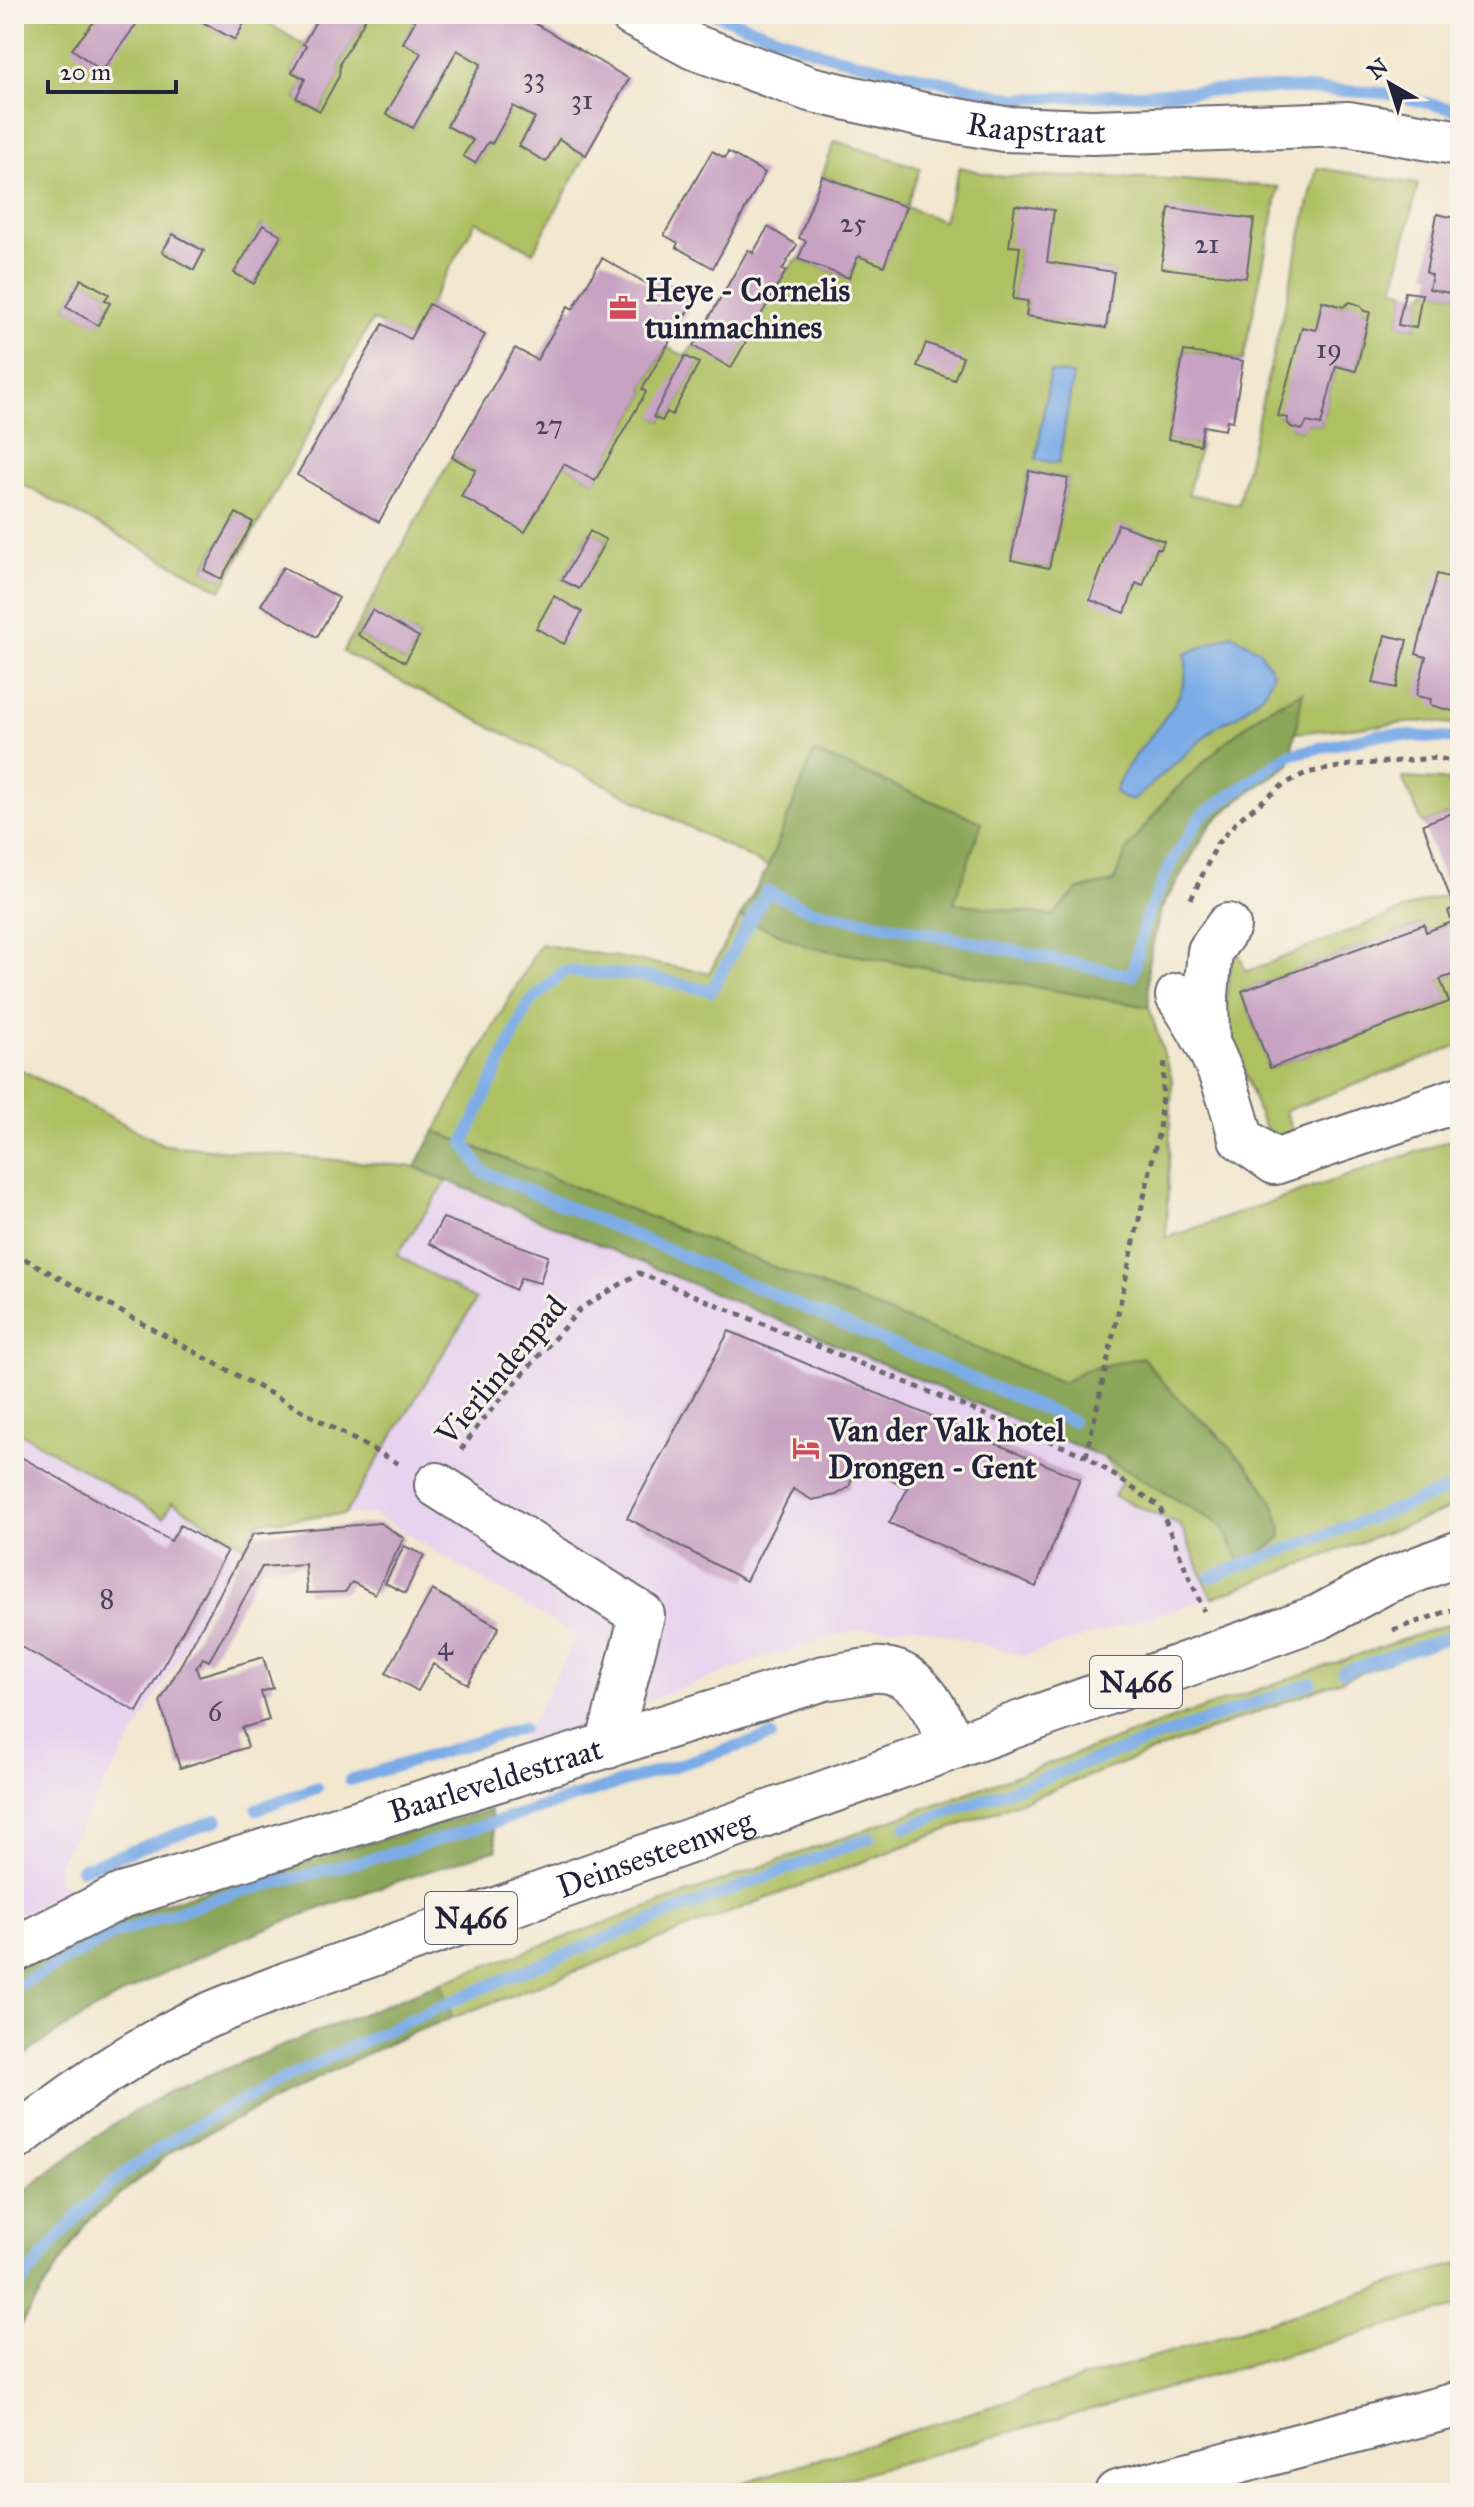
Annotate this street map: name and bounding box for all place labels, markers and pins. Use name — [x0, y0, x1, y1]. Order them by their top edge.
place label: Heye - Cornelis tuinmachines — [644, 271, 851, 347]
office icon: Heye - Cornelis tuinmachines — [608, 293, 638, 323]
place label: Van der Valk hotel Drongen - Gent — [827, 1411, 1066, 1487]
hotel icon: Van der Valk hotel Drongen - Gent — [791, 1433, 821, 1463]

